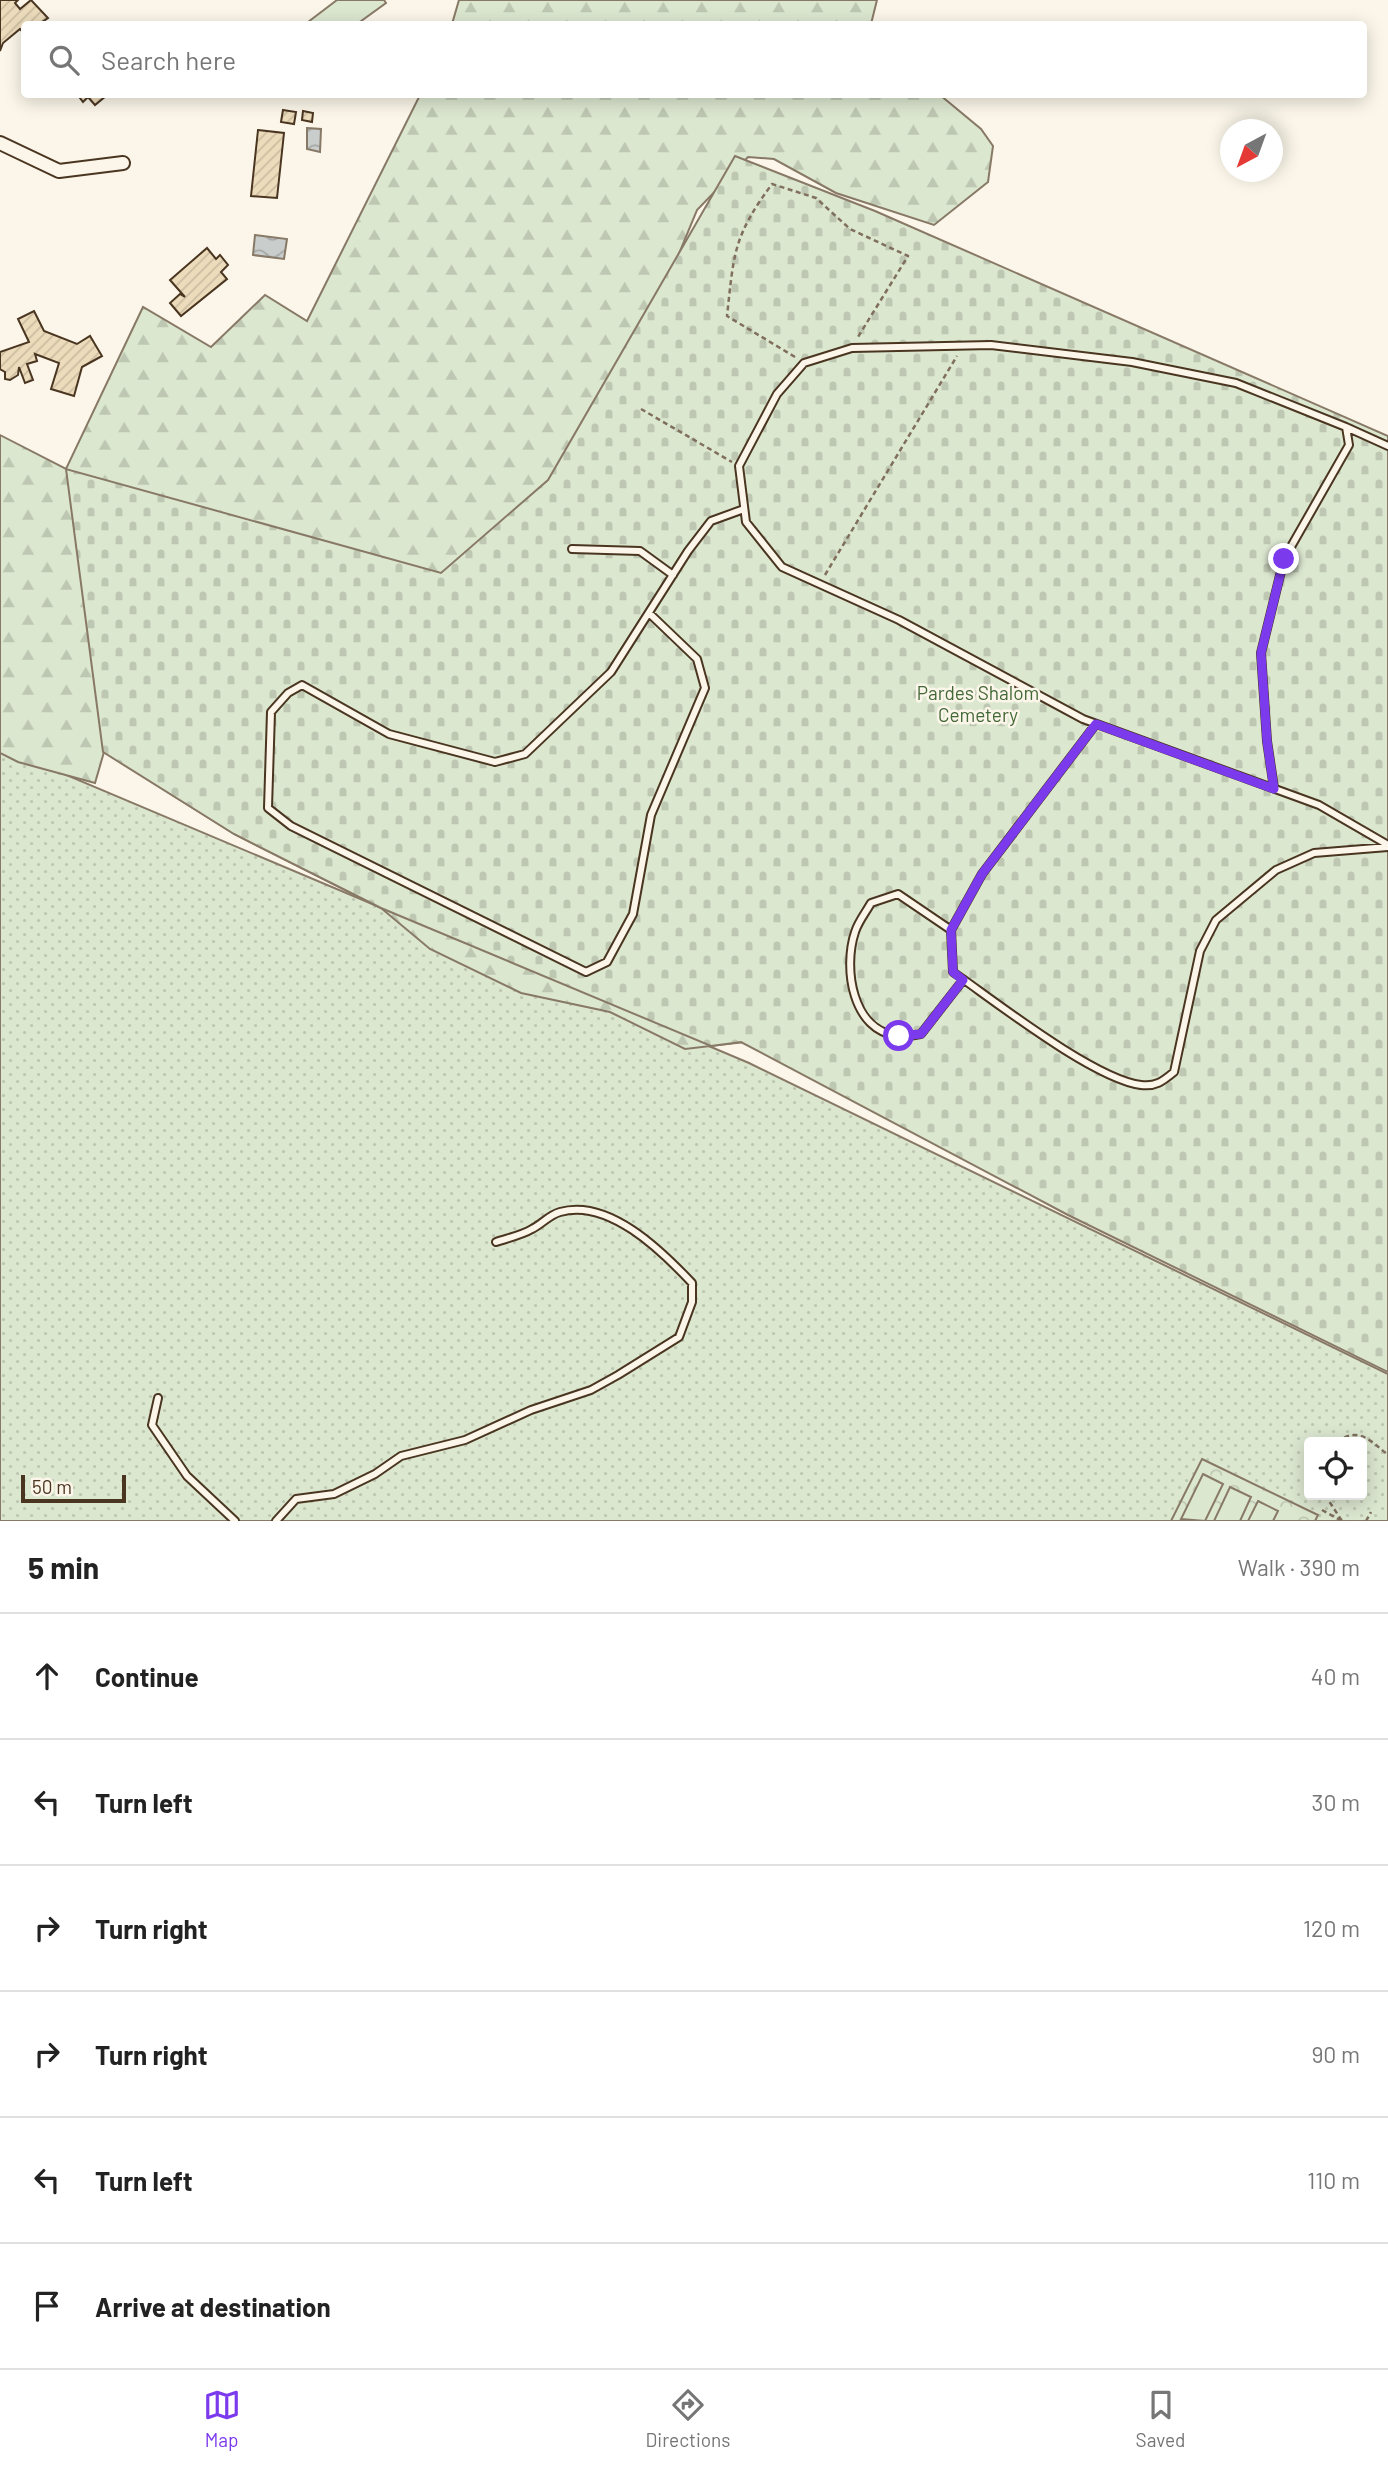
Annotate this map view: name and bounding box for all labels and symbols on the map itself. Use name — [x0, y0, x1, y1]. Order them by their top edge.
north arrow — [1220, 119, 1283, 182]
route end — [1268, 543, 1299, 574]
park label: Pardes Shalom Cemetery — [917, 681, 1039, 726]
route start — [883, 1020, 914, 1051]
scale bar — [21, 1472, 126, 1504]

